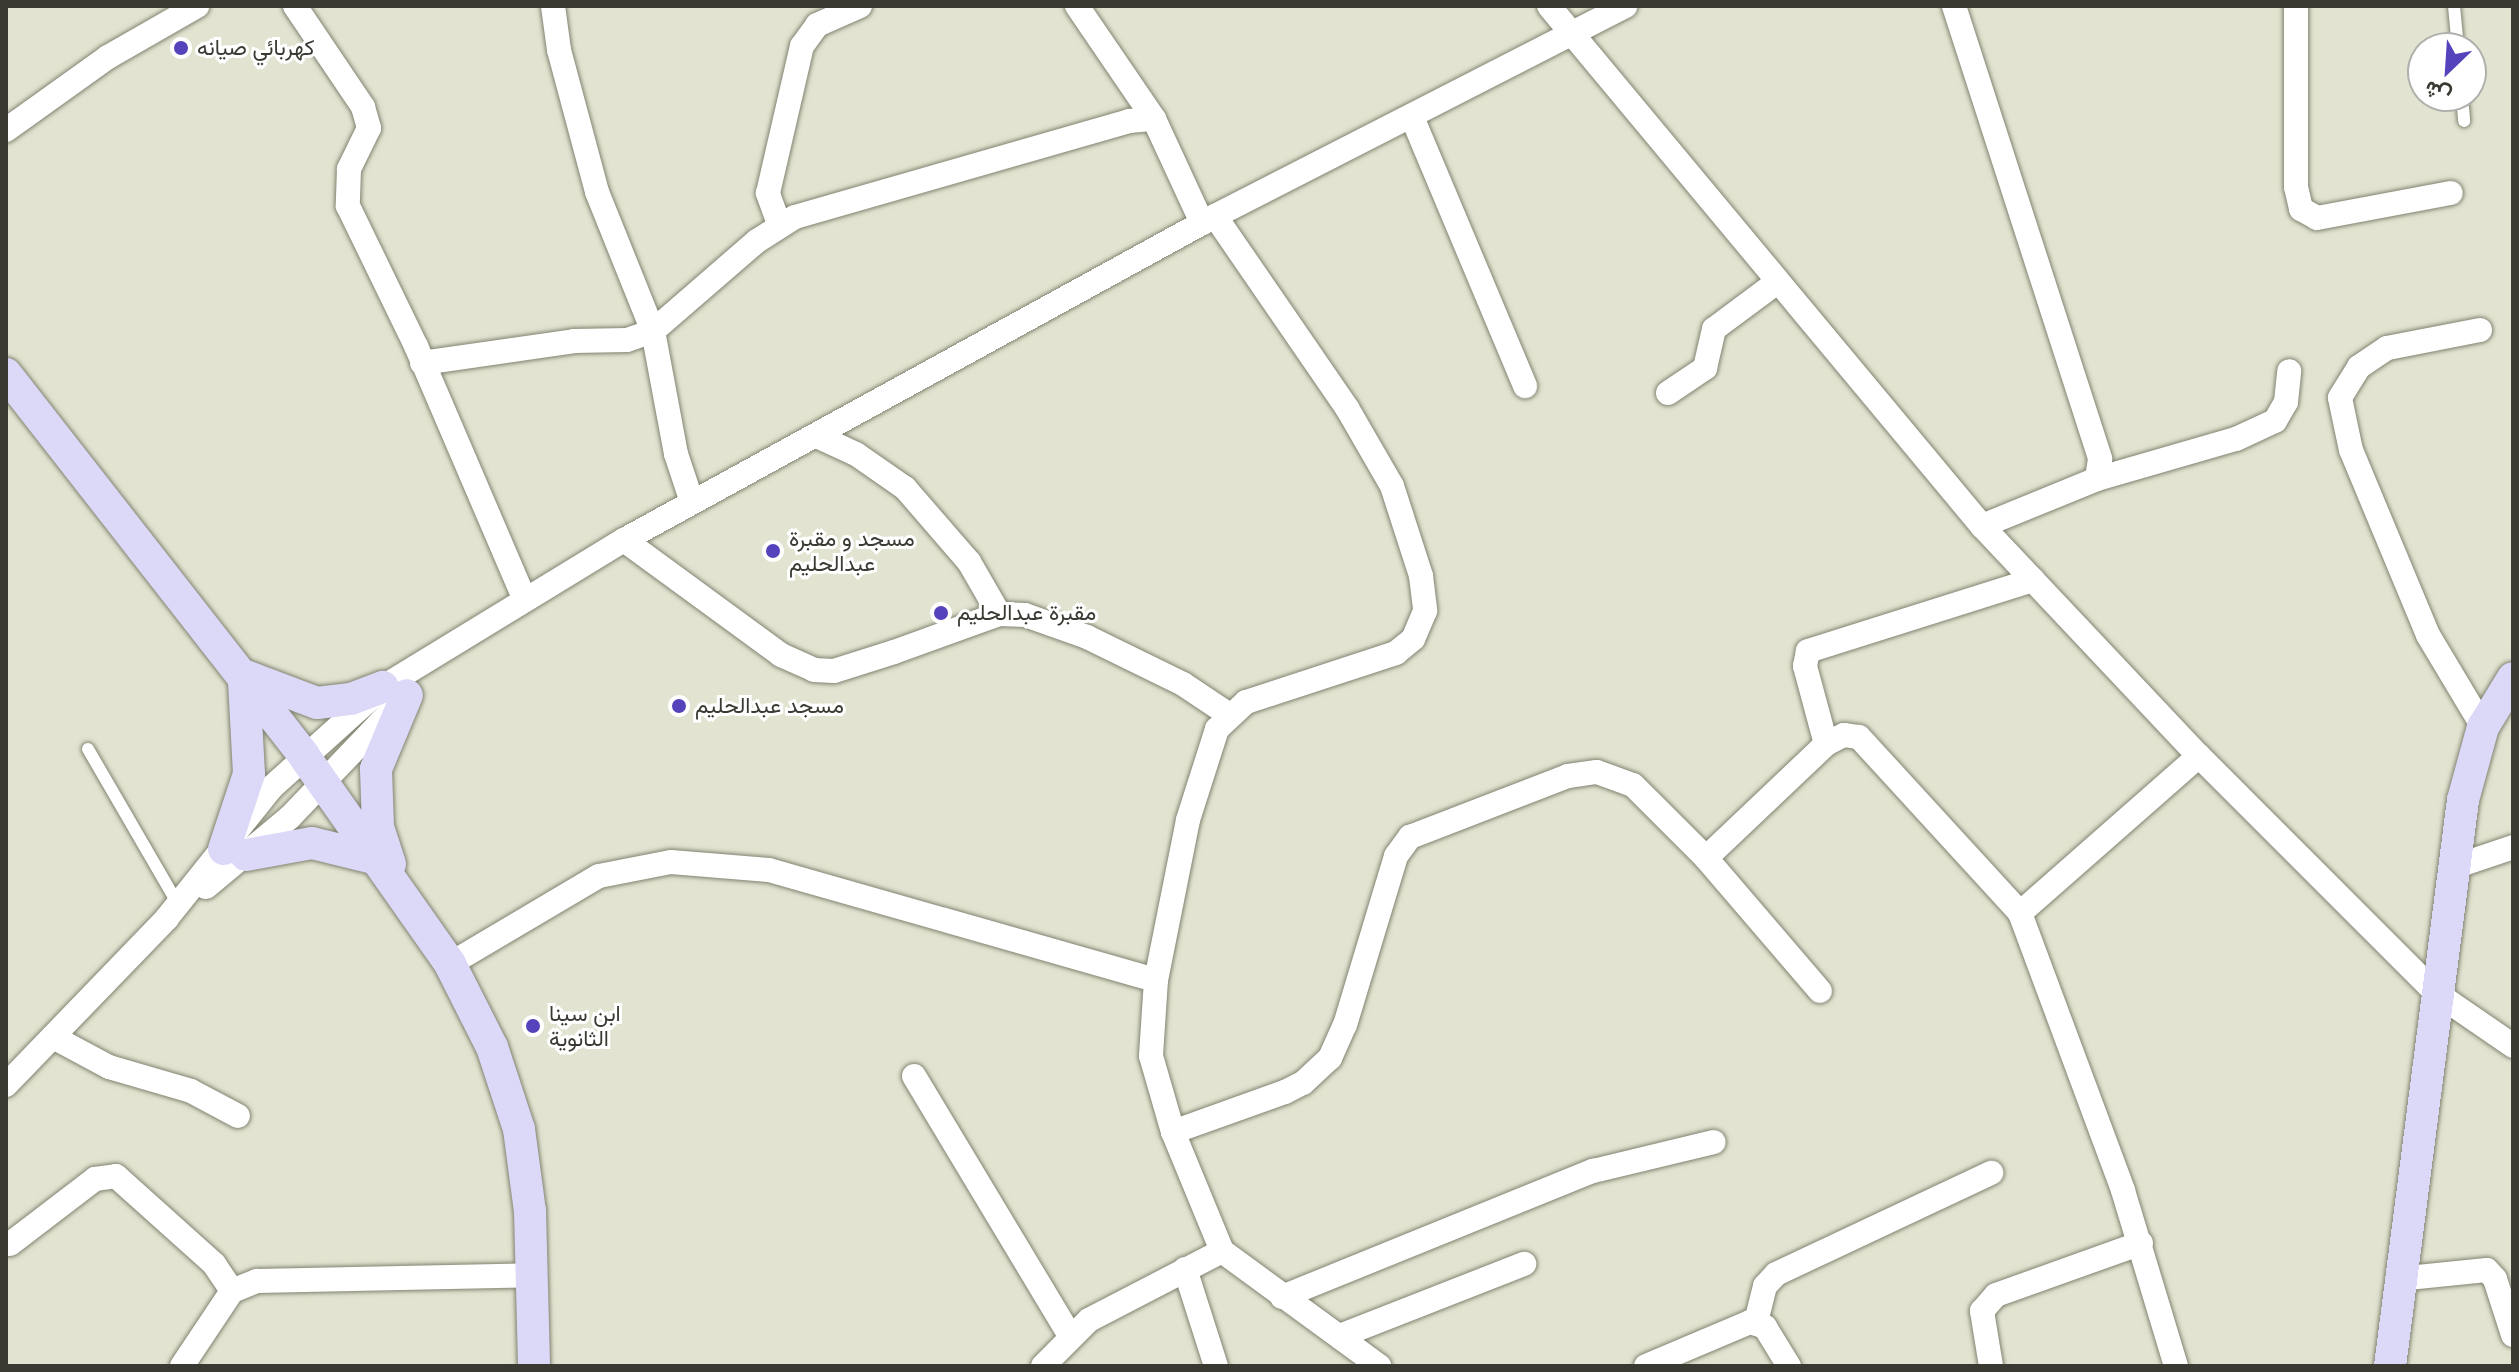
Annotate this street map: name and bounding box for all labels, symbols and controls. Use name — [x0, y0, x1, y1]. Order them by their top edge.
north arrow — [2407, 32, 2487, 112]
place label: كهربائي صيانه — [197, 35, 315, 61]
marker: كهربائي صيانه — [172, 39, 190, 57]
text: ش — [2420, 75, 2455, 110]
place label: مسجد و مقبرة عبدالحليم — [789, 525, 915, 576]
marker: مسجد و مقبرة عبدالحليم — [764, 542, 782, 560]
place label: مقبرة عبدالحليم — [957, 600, 1096, 626]
marker: مقبرة عبدالحليم — [932, 604, 950, 622]
place label: مسجد عبدالحليم — [695, 693, 844, 719]
marker: مسجد عبدالحليم — [670, 697, 688, 715]
place label: ابن سينا الثانوية — [549, 1000, 621, 1052]
marker: ابن سينا الثانوية — [524, 1017, 542, 1035]

